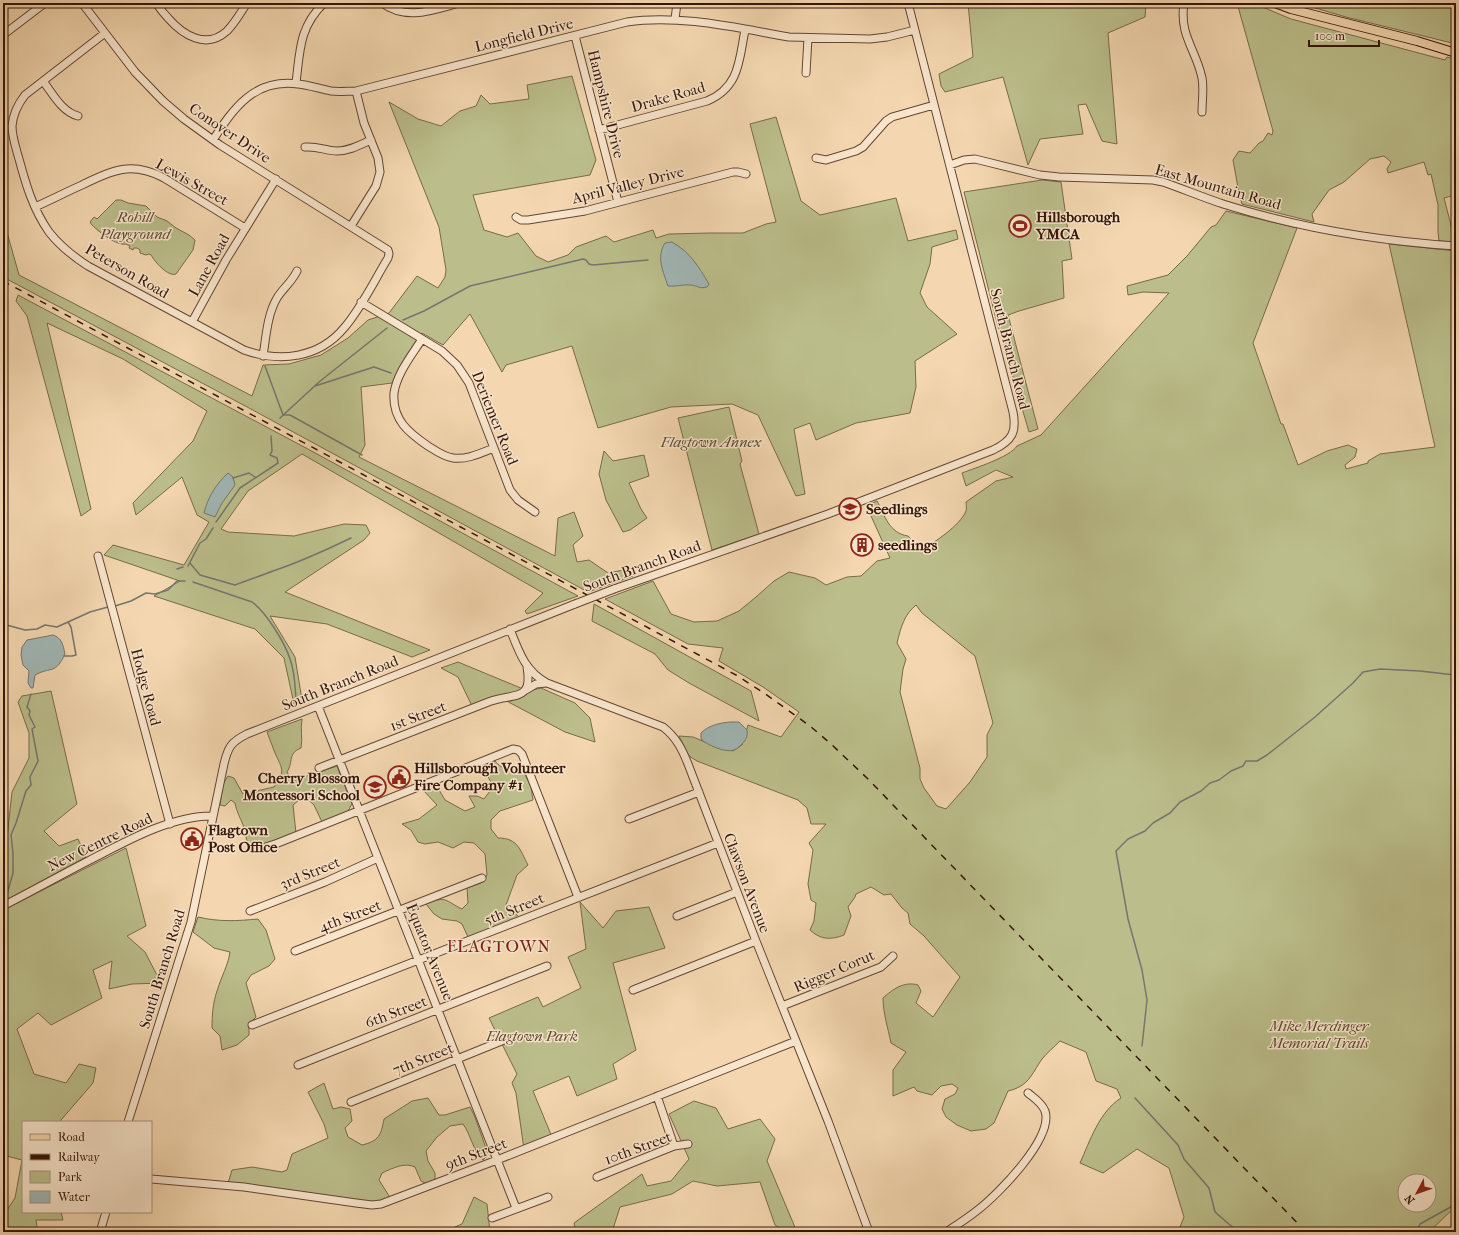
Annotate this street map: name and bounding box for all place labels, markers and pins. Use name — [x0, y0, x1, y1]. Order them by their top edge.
place label: Hillsborough YMCA — [1035, 208, 1121, 243]
sports icon: Hillsborough YMCA — [1007, 213, 1033, 239]
school or university icon: Seedlings — [837, 496, 863, 522]
place label: Seedlings — [866, 500, 928, 518]
building icon: seedlings — [849, 532, 875, 558]
place label: seedlings — [878, 536, 938, 554]
place label: Hillsborough Volunteer Fire Company #1 — [413, 759, 566, 794]
public building icon: Hillsborough Volunteer Fire Company #1 — [386, 764, 412, 790]
place label: Cherry Blossom Montessori School — [242, 769, 361, 804]
school or university icon: Cherry Blossom Montessori School — [362, 774, 388, 800]
place label: Flagtown Post Office — [207, 821, 278, 856]
public building icon: Flagtown Post Office — [179, 826, 205, 852]

